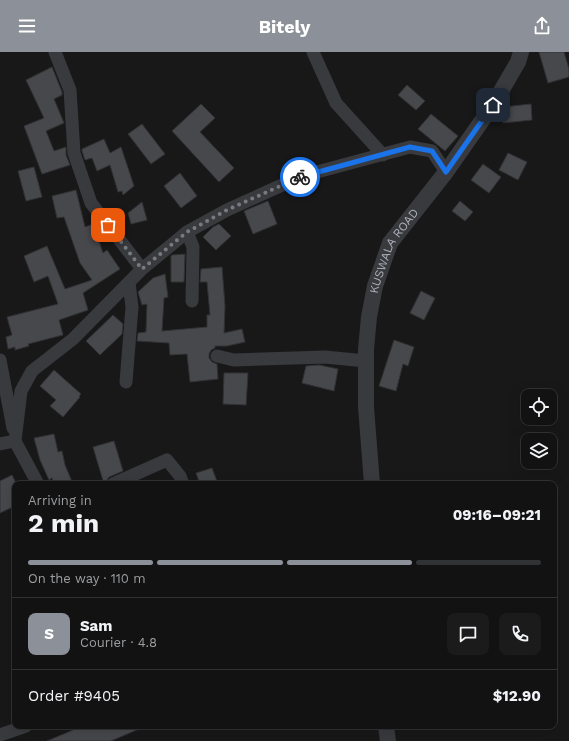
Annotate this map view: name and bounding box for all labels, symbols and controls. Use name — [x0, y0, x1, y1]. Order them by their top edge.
icon: menu — [16, 15, 38, 37]
icon: share — [531, 15, 553, 37]
text: Bitely — [259, 16, 310, 37]
pin — [476, 88, 510, 122]
icon: home — [482, 94, 504, 116]
courier — [280, 157, 320, 197]
icon: bike — [289, 166, 311, 188]
street label: KUSWALA ROAD — [367, 206, 421, 295]
pin — [91, 208, 125, 242]
icon: bag — [97, 214, 119, 236]
map controls — [521, 389, 557, 469]
button: locate — [521, 389, 557, 425]
button: layers — [521, 433, 557, 469]
text: Arriving in — [28, 493, 92, 508]
text: 09:16–09:21 — [453, 506, 541, 524]
text: 2 min — [28, 508, 99, 538]
text: On the way · 110 m — [28, 571, 146, 586]
button: chat — [447, 613, 489, 655]
button: phone — [499, 613, 541, 655]
text: Sam — [80, 617, 112, 635]
text: S — [44, 625, 54, 643]
text: Courier · 4.8 — [80, 635, 157, 650]
text: Order #9405 — [28, 687, 120, 705]
text: $12.90 — [493, 687, 541, 705]

